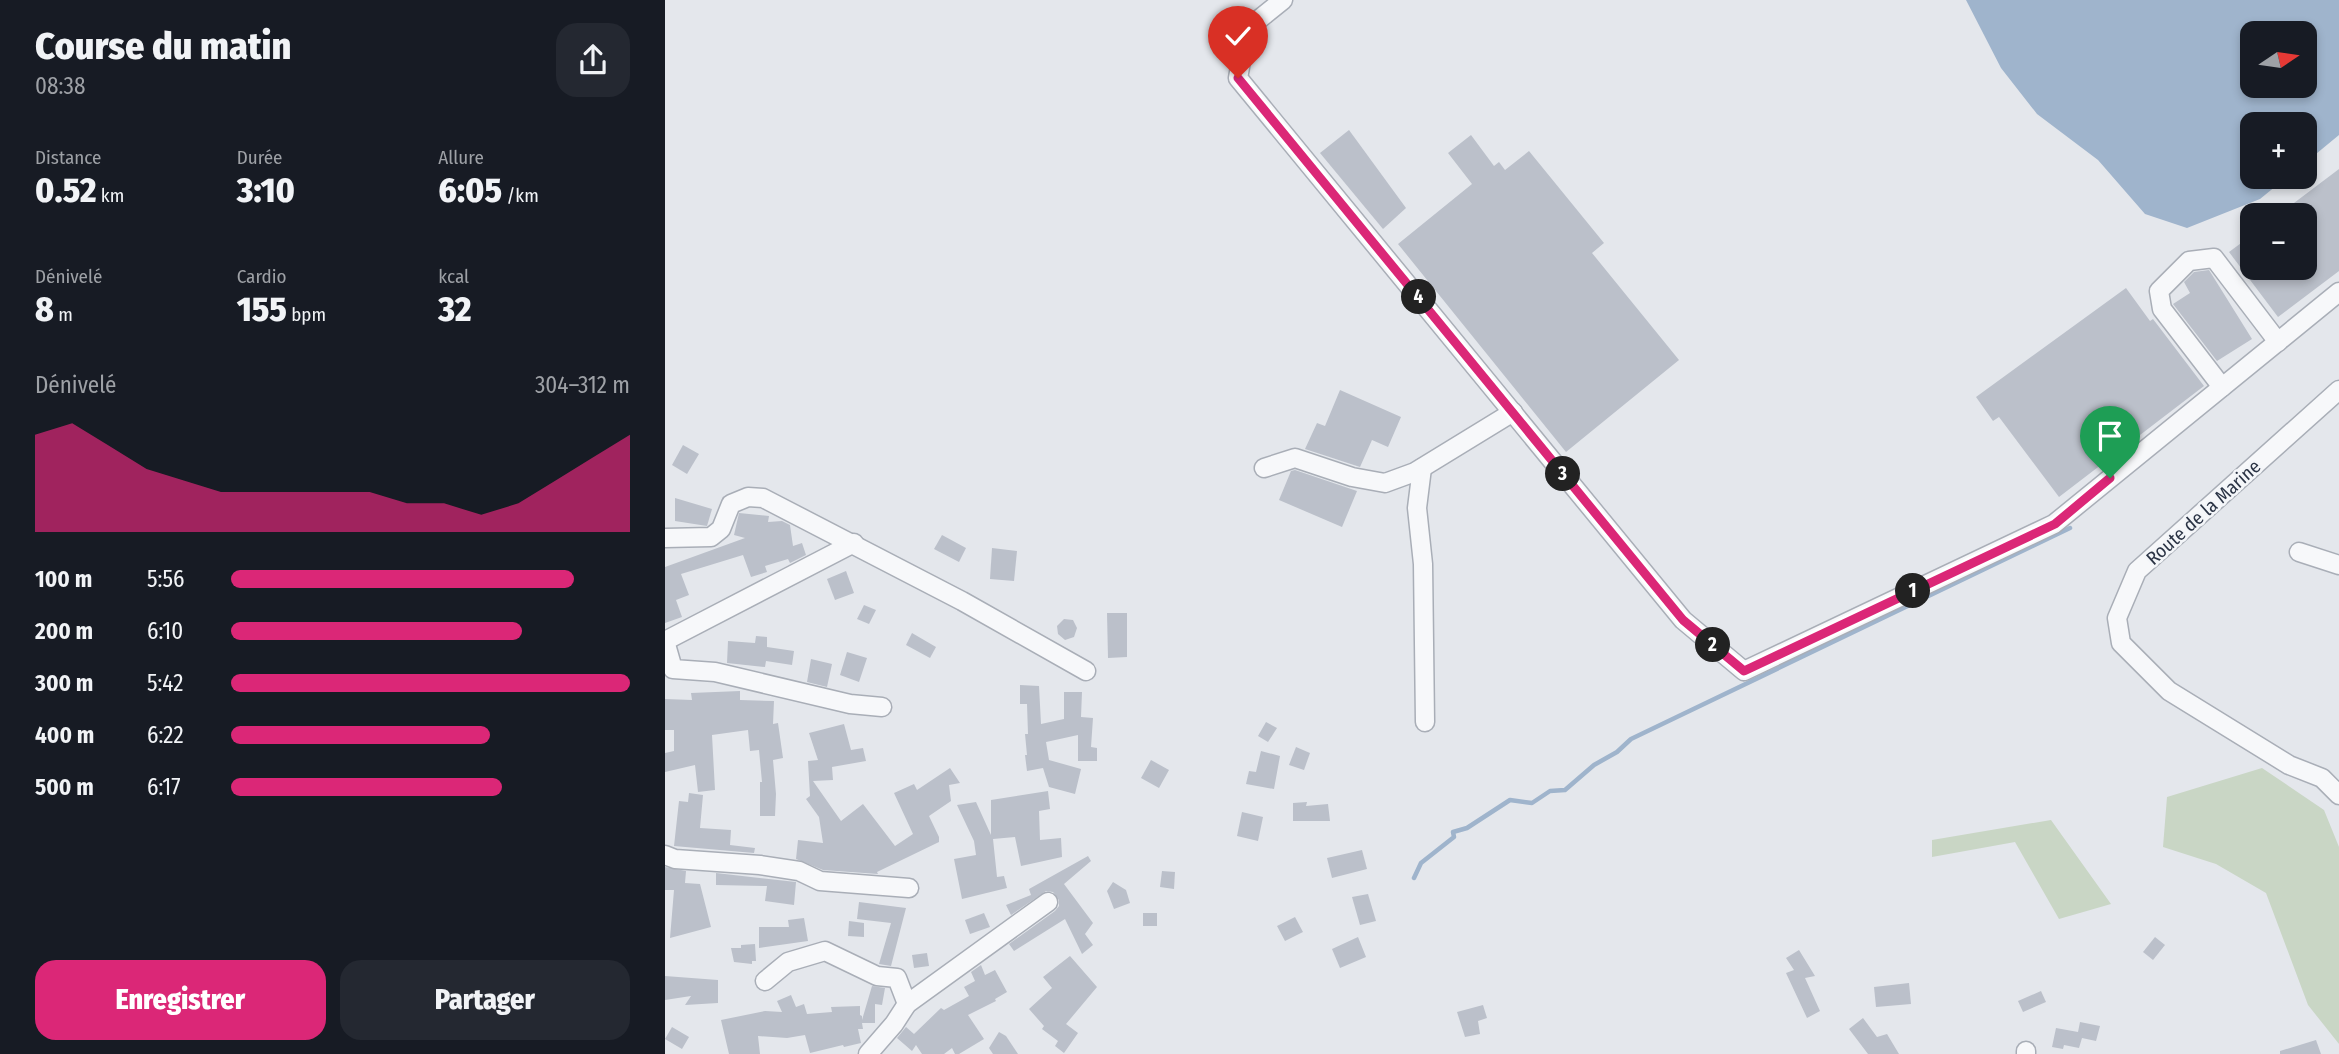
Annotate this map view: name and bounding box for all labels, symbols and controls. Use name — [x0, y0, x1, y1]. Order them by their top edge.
pin — [1208, 6, 1268, 78]
icon: check — [1219, 17, 1257, 55]
north arrow — [2240, 21, 2317, 98]
map controls — [2240, 21, 2317, 280]
text: Course du matin — [35, 23, 291, 69]
button: share — [556, 23, 630, 97]
text: 08:38 — [35, 72, 85, 100]
button: + — [2240, 112, 2317, 189]
text: Distance — [35, 146, 102, 169]
text: Durée — [237, 146, 283, 169]
text: Allure — [438, 146, 484, 169]
text: 0.52 — [35, 169, 96, 211]
text: 3:10 — [237, 169, 295, 211]
text: 6:05 — [438, 169, 502, 211]
text: km — [96, 184, 124, 207]
text: /km — [502, 184, 539, 207]
button: − — [2240, 203, 2317, 280]
text: Dénivelé — [35, 265, 102, 288]
text: Cardio — [237, 265, 287, 288]
text: kcal — [438, 265, 469, 288]
pin: 4 — [1401, 280, 1437, 314]
text: 4 — [1414, 285, 1423, 308]
text: 8 — [35, 288, 54, 330]
text: 155 — [237, 288, 287, 330]
text: 32 — [438, 288, 471, 330]
text: m — [54, 303, 73, 326]
text: bpm — [287, 303, 326, 326]
text: Dénivelé — [35, 371, 116, 399]
text: 304–312 m — [535, 371, 630, 399]
pin — [2080, 406, 2140, 478]
icon: arrive — [2091, 417, 2129, 455]
street label: Route de la Marine — [2141, 455, 2265, 570]
pin: 3 — [1545, 456, 1581, 491]
text: 3 — [1558, 462, 1567, 485]
text: 100 m — [35, 565, 92, 593]
text: 5:56 — [147, 565, 185, 593]
pin: 1 — [1895, 574, 1931, 608]
text: 1 — [1908, 579, 1917, 602]
text: 200 m — [35, 617, 93, 645]
text: 6:10 — [147, 617, 183, 645]
pin: 2 — [1695, 628, 1731, 662]
text: 2 — [1708, 633, 1717, 656]
text: 300 m — [35, 669, 93, 697]
text: 5:42 — [147, 669, 183, 697]
text: 400 m — [35, 721, 94, 749]
text: 6:22 — [147, 721, 184, 749]
text: 500 m — [35, 773, 94, 801]
text: 6:17 — [147, 773, 181, 801]
button: Enregistrer — [35, 960, 326, 1040]
button: Partager — [340, 960, 630, 1040]

